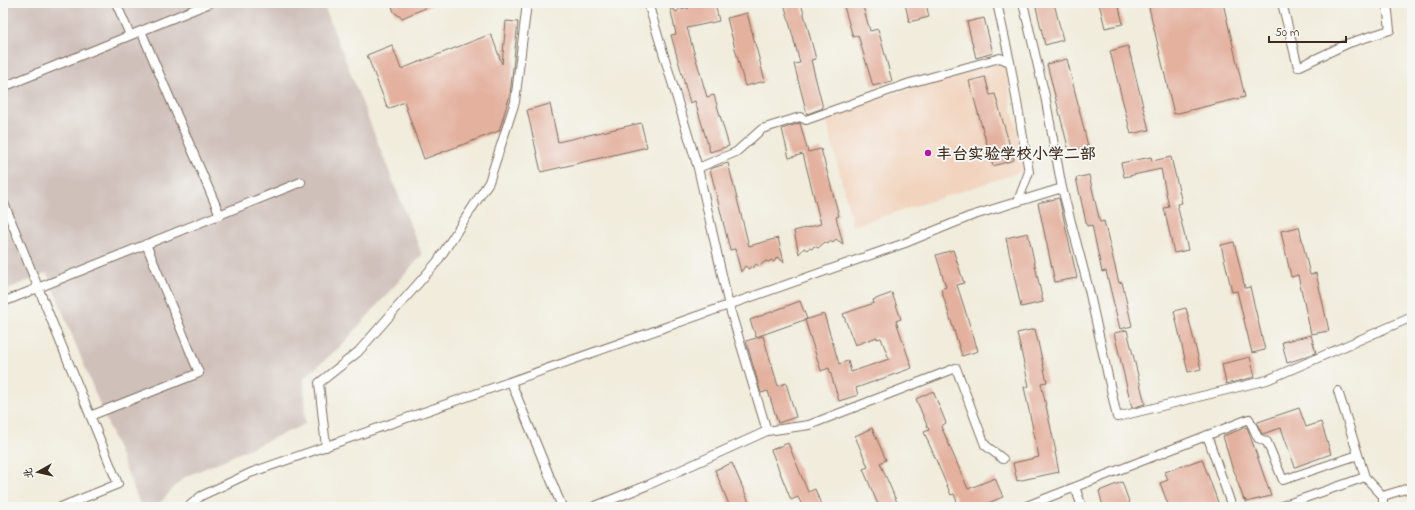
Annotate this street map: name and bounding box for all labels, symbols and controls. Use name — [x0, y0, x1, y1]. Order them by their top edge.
scale bar — [1269, 18, 1346, 44]
text: 50 m — [1275, 24, 1299, 42]
place label: 丰台实验学校小学二部 — [936, 143, 1096, 167]
marker: 丰台实验学校小学二部 — [923, 148, 933, 158]
north arrow — [18, 452, 58, 492]
text: 北 — [20, 467, 38, 480]

